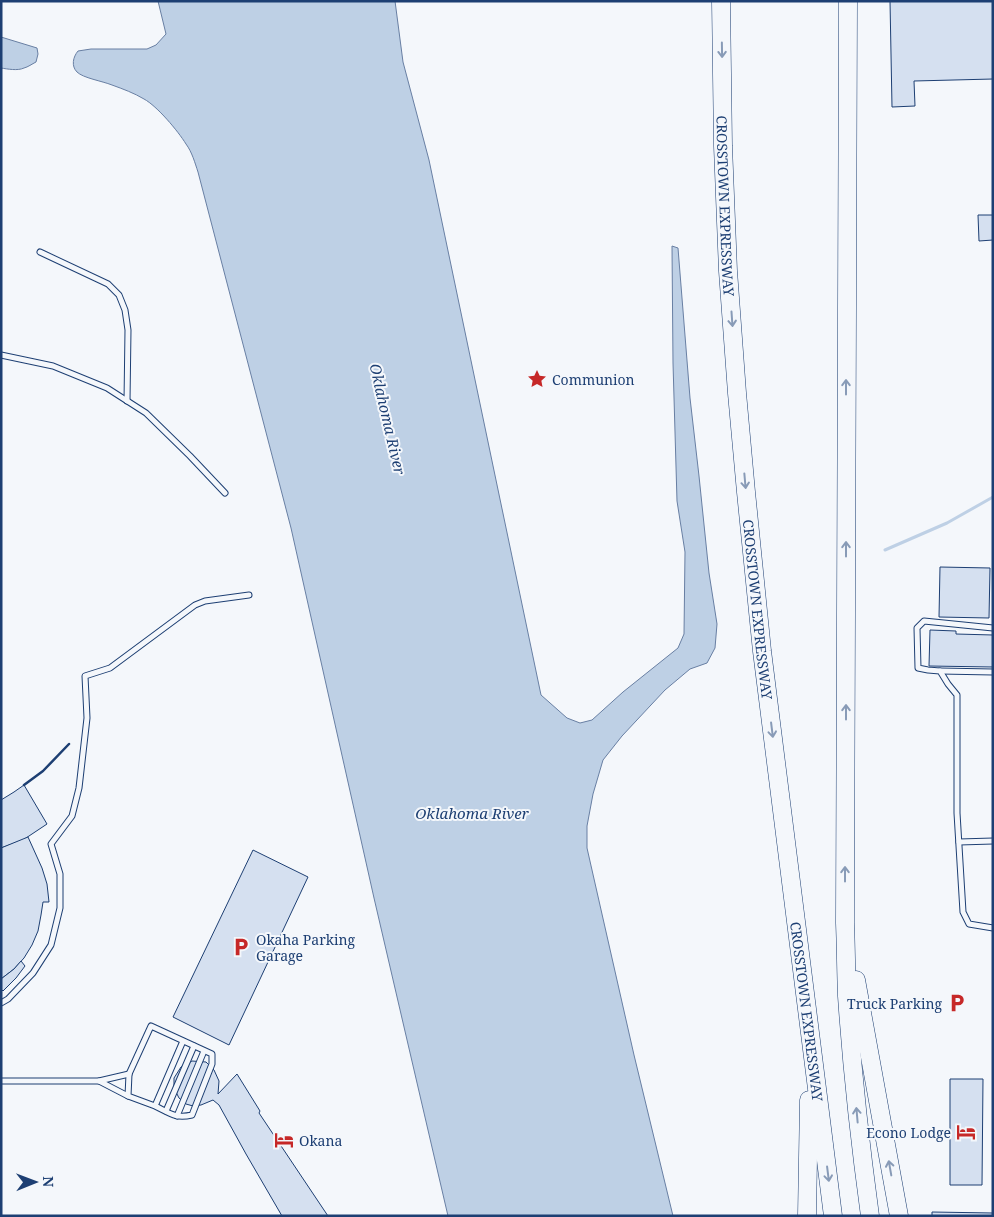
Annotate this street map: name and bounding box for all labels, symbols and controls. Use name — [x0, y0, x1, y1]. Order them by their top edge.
one-way arrow — [717, 42, 726, 58]
street label: CROSSTOWN EXPRESSWAY — [713, 115, 739, 297]
one-way arrow — [727, 311, 736, 327]
water label: Oklahoma River — [365, 361, 411, 478]
place icon: Communion — [526, 368, 548, 390]
place label: Communion — [552, 370, 635, 389]
one-way arrow — [841, 379, 851, 396]
one-way arrow — [740, 473, 750, 489]
street label: CROSSTOWN EXPRESSWAY — [739, 519, 778, 701]
one-way arrow — [841, 542, 851, 558]
one-way arrow — [841, 704, 851, 720]
one-way arrow — [767, 721, 777, 737]
water label: Oklahoma River — [415, 803, 530, 823]
one-way arrow — [840, 867, 850, 883]
street label: CROSSTOWN EXPRESSWAY — [787, 921, 828, 1103]
place label: Okaha Parking Garage — [256, 930, 356, 965]
parking icon: Okaha Parking Garage — [230, 936, 252, 958]
parking icon: Truck Parking — [946, 992, 968, 1014]
place label: Truck Parking — [847, 994, 942, 1013]
one-way arrow — [852, 1108, 862, 1124]
hotel icon: Econo Lodge — [955, 1121, 977, 1143]
place label: Econo Lodge — [866, 1123, 951, 1142]
hotel icon: Okana — [273, 1129, 295, 1151]
place label: Okana — [299, 1131, 342, 1150]
north arrow — [10, 1157, 60, 1207]
one-way arrow — [885, 1160, 895, 1176]
one-way arrow — [823, 1166, 833, 1182]
text: N — [39, 1176, 58, 1187]

